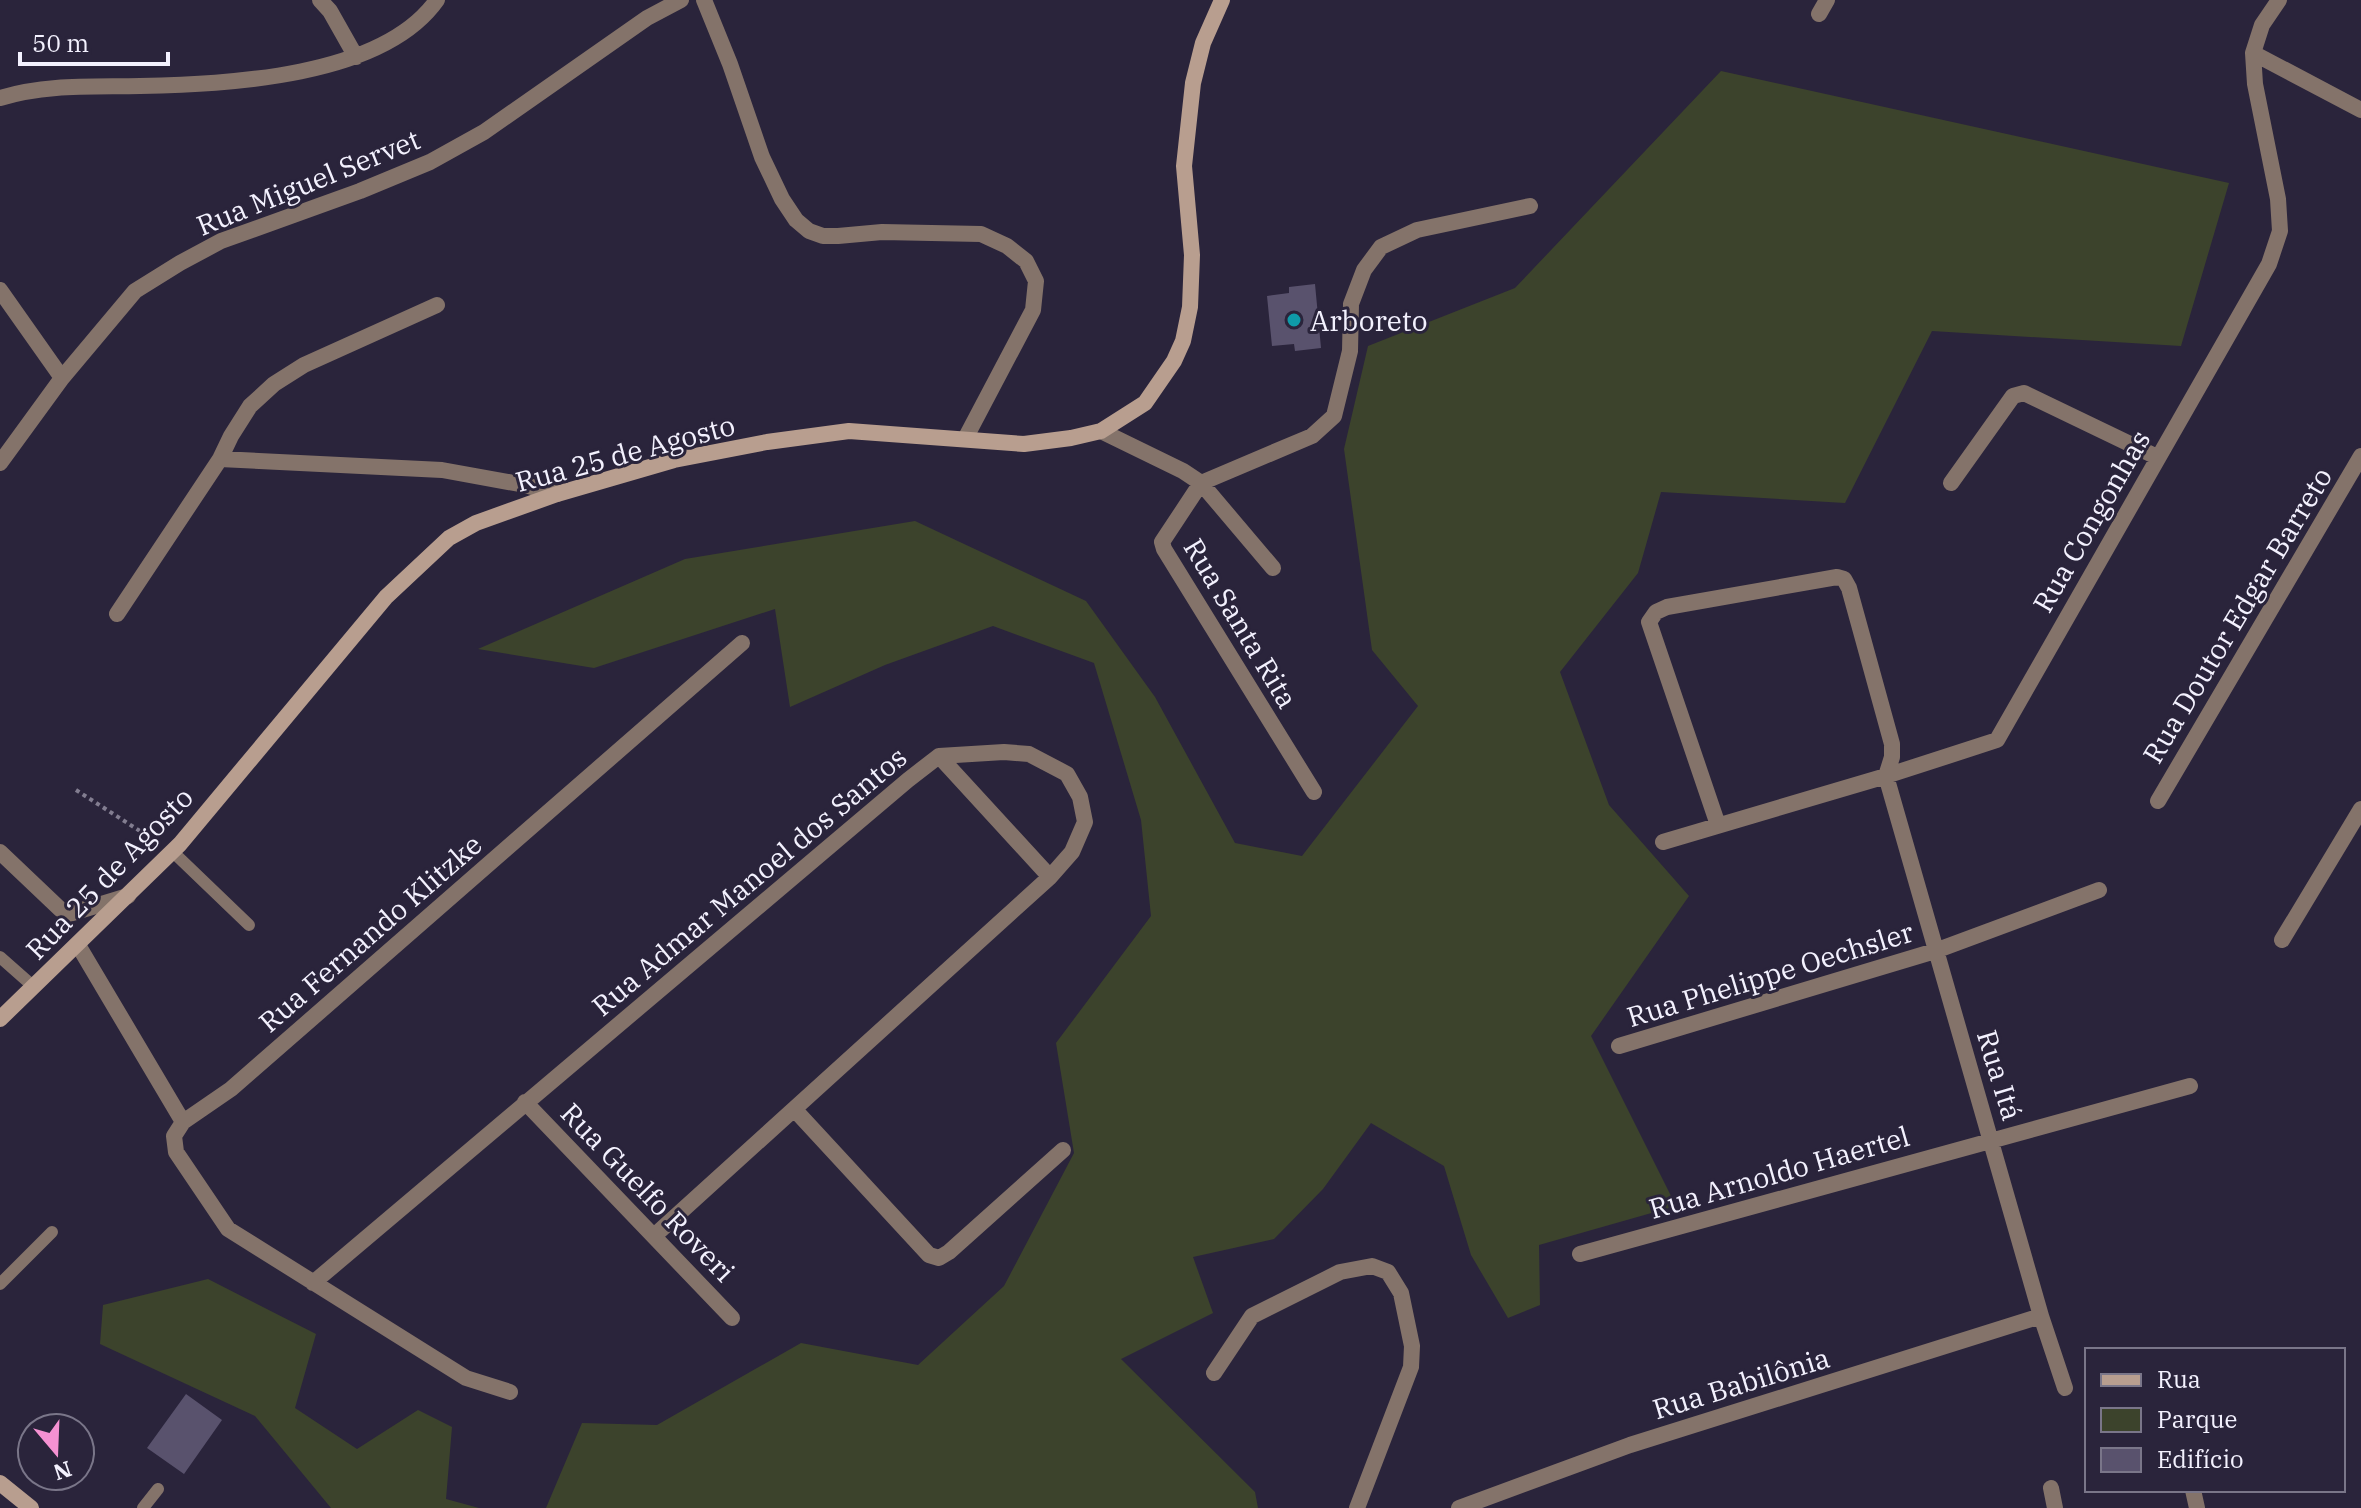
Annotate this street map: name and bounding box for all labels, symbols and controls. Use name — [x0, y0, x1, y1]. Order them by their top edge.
scale bar — [20, 16, 168, 66]
text: 50 m — [32, 27, 89, 59]
street label: Rua Miguel Servet — [191, 120, 425, 244]
place label: Arboreto — [1310, 302, 1428, 339]
marker: Arboreto — [1285, 311, 1303, 329]
street label: Rua 25 de Agosto — [511, 406, 739, 500]
street label: Rua Congonhas — [2024, 423, 2158, 619]
street label: Rua Doutor Edgar Barreto — [2134, 460, 2340, 770]
street label: Rua Santa Rita — [1176, 531, 1306, 715]
street label: Rua Admar Manoel dos Santos — [584, 738, 914, 1024]
street label: Rua 25 de Agosto — [17, 779, 201, 967]
street label: Rua Fernando Klitzke — [251, 826, 489, 1040]
street label: Rua Phelippe Oechsler — [1622, 913, 1918, 1035]
street label: Rua Itá — [1969, 1025, 2031, 1125]
street label: Rua Guelfo Roveri — [553, 1095, 743, 1289]
street label: Rua Arnoldo Haertel — [1645, 1117, 1913, 1227]
street label: Rua Babilônia — [1648, 1339, 1834, 1427]
legend — [2085, 1348, 2345, 1492]
text: Rua — [2157, 1363, 2201, 1395]
text: Parque — [2157, 1403, 2237, 1435]
north arrow — [16, 1412, 96, 1492]
text: Edifício — [2157, 1443, 2244, 1475]
text: N — [50, 1455, 76, 1488]

